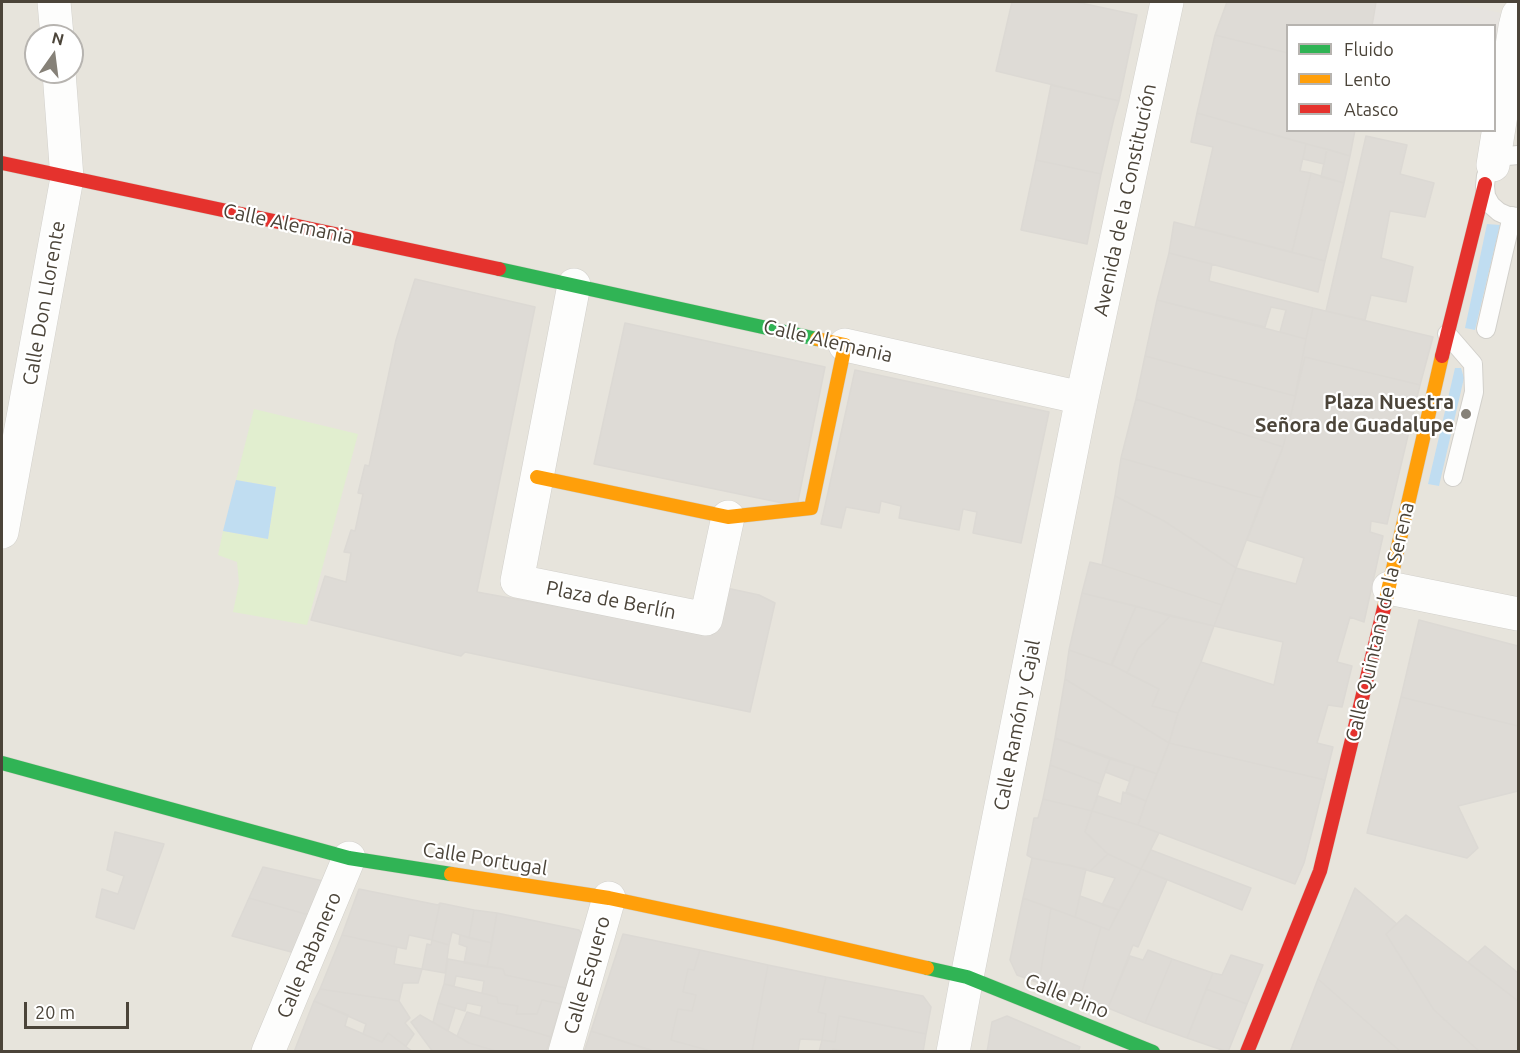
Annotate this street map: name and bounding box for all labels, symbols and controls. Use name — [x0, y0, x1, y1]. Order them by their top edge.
north arrow — [24, 24, 84, 84]
legend — [1286, 24, 1496, 132]
text: N — [50, 28, 66, 49]
text: Fluido — [1344, 39, 1394, 59]
text: Lento — [1344, 69, 1391, 89]
street label: Avenida de la Constitución — [1089, 82, 1161, 318]
text: Atasco — [1344, 99, 1399, 119]
street label: Calle Alemania — [221, 199, 355, 249]
street label: Calle Don Llorente — [18, 219, 70, 387]
street label: Calle Alemania — [761, 314, 895, 368]
place label: Plaza Nuestra Señora de Guadalupe — [1255, 390, 1454, 437]
marker: Plaza Nuestra Señora de Guadalupe — [1459, 407, 1473, 421]
street label: Calle Quintana de la Serena — [1341, 500, 1419, 744]
street label: Plaza de Berlín — [544, 576, 678, 624]
street label: Calle Ramón y Cajal — [989, 638, 1045, 812]
street label: Calle Portugal — [421, 837, 549, 881]
street label: Calle Rabanero — [272, 888, 346, 1022]
street label: Calle Esquero — [559, 913, 615, 1037]
street label: Calle Pino — [1021, 968, 1113, 1024]
scale bar — [27, 990, 132, 1028]
text: 20 m — [35, 1002, 75, 1022]

